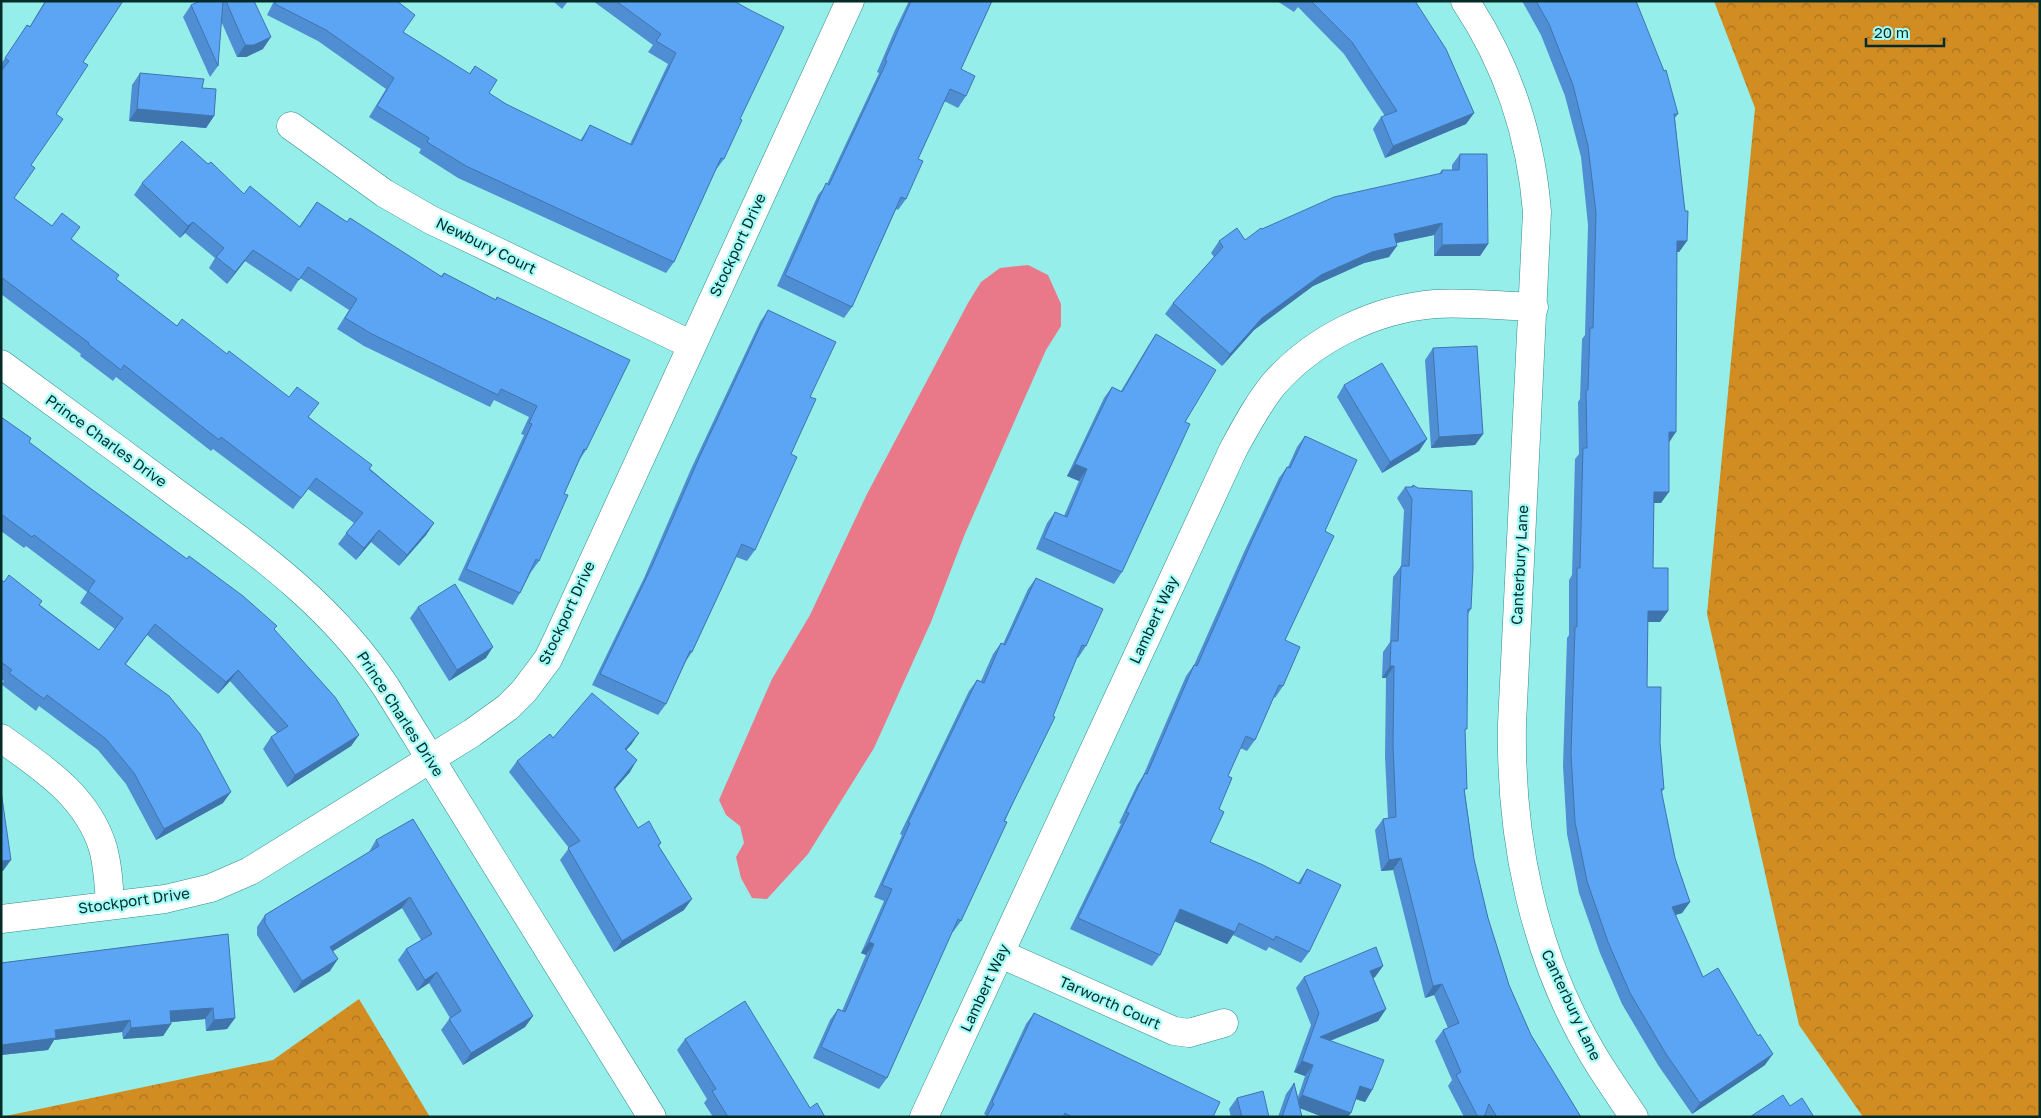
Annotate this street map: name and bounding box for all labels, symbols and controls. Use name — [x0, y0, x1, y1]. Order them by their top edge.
scale bar — [1866, 15, 1944, 47]
text: 20 m — [1874, 23, 1909, 41]
street label: Stockport Drive — [705, 190, 769, 299]
street label: Newbury Court — [433, 213, 539, 277]
street label: Prince Charles Drive — [42, 390, 171, 490]
street label: Canterbury Lane — [1507, 504, 1531, 625]
street label: Stockport Drive — [534, 558, 598, 667]
street label: Lambert Way — [1125, 572, 1182, 666]
street label: Prince Charles Drive — [354, 648, 448, 780]
street label: Stockport Drive — [77, 883, 191, 917]
street label: Lambert Way — [956, 940, 1013, 1034]
street label: Canterbury Lane — [1538, 946, 1606, 1063]
street label: Tarworth Court — [1057, 972, 1164, 1033]

